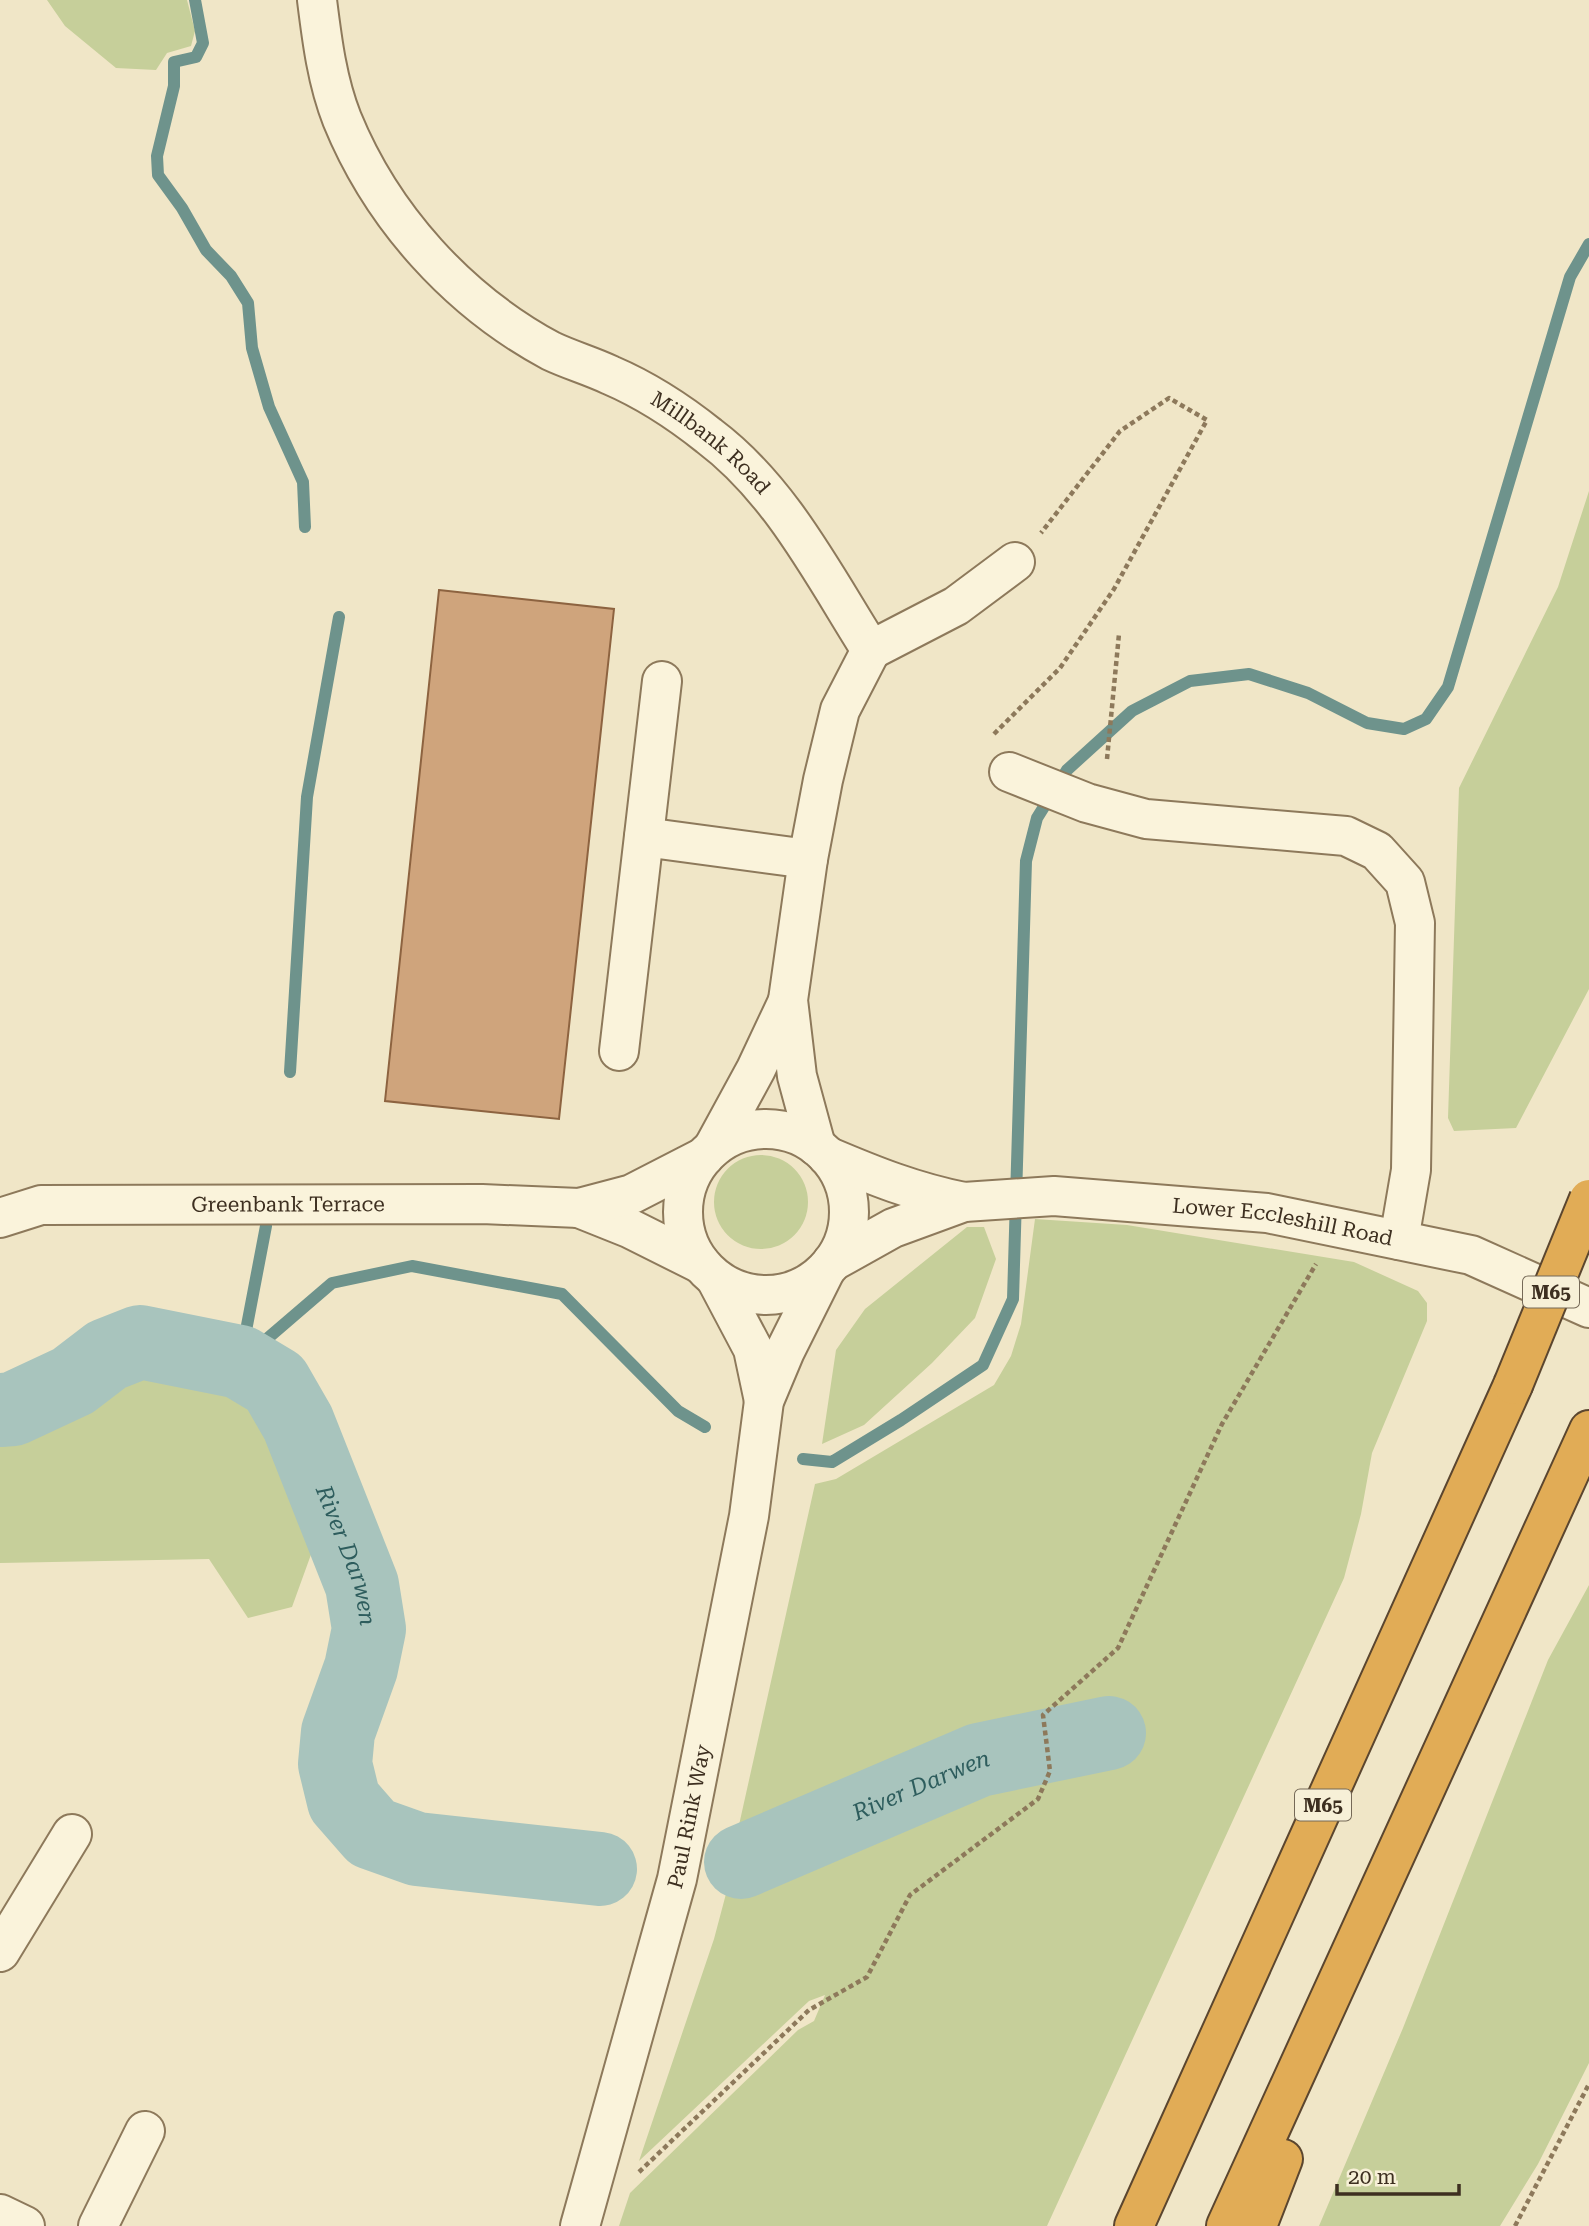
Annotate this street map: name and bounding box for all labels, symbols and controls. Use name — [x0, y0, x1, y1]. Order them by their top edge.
street label: Millbank Road — [646, 387, 776, 499]
street label: Greenbank Terrace — [191, 1192, 385, 1217]
street label: Lower Eccleshill Road — [1171, 1193, 1396, 1251]
road number: M65 — [1523, 1276, 1579, 1308]
water label: River Darwen — [310, 1481, 381, 1628]
street label: Paul Rink Way — [663, 1742, 715, 1891]
water label: River Darwen — [848, 1745, 992, 1827]
road number: M65 — [1295, 1789, 1351, 1820]
scale bar — [1337, 2152, 1460, 2196]
text: 20 m — [1348, 2165, 1396, 2189]

